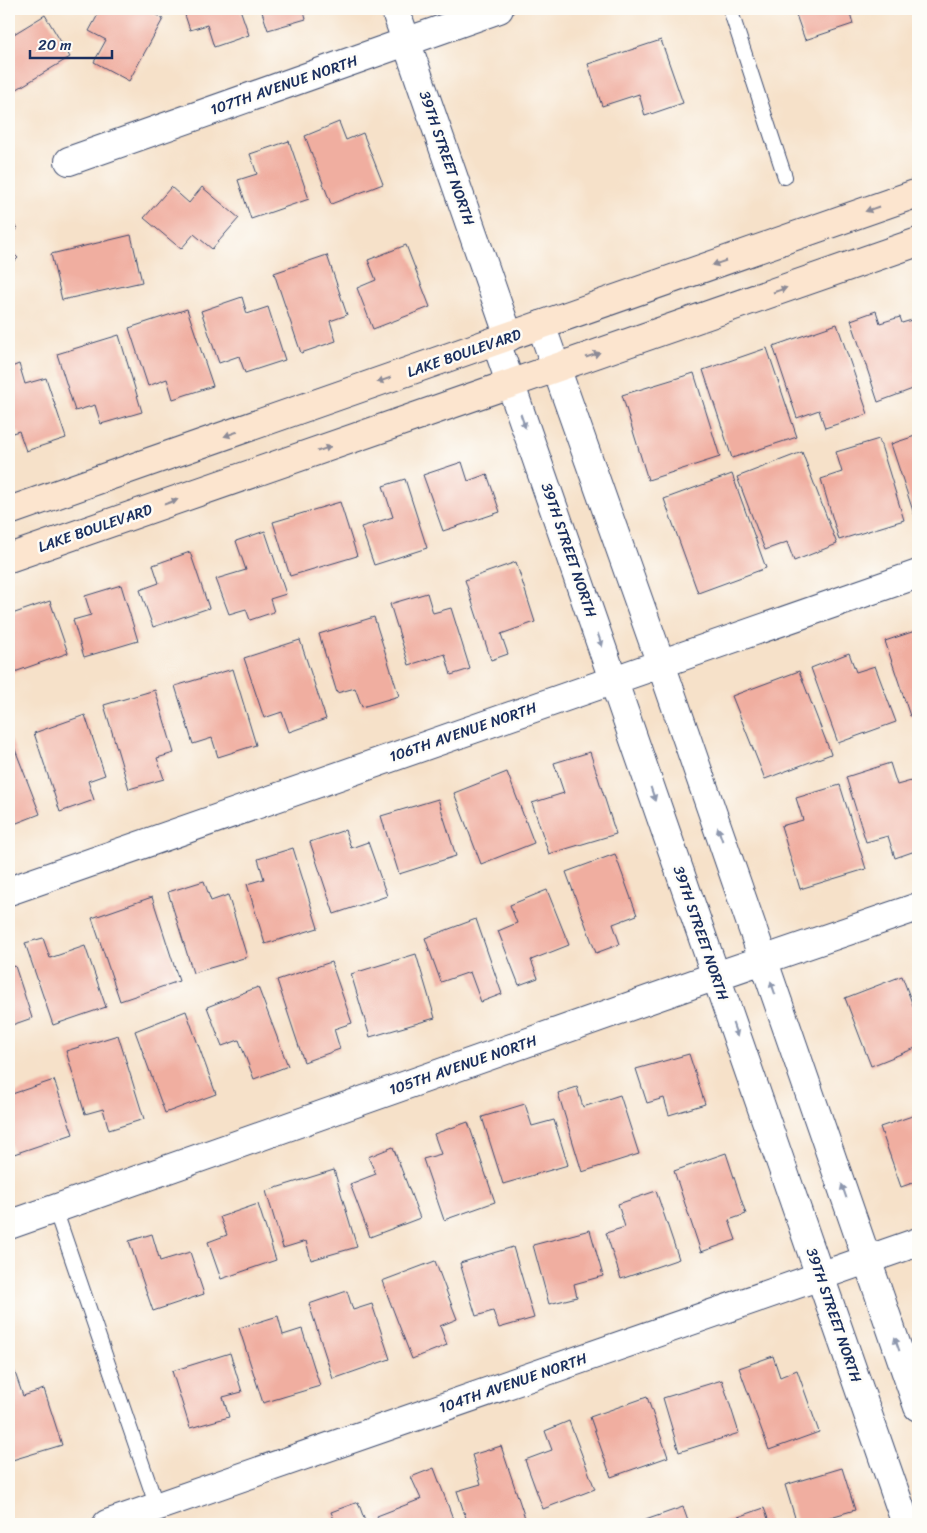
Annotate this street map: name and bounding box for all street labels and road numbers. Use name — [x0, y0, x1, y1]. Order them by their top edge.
street label: 107TH AVENUE NORTH — [207, 47, 362, 122]
street label: 39TH STREET NORTH — [412, 87, 482, 229]
street label: LAKE BOULEVARD — [403, 321, 525, 385]
street label: 39TH STREET NORTH — [534, 479, 604, 621]
street label: LAKE BOULEVARD — [34, 496, 156, 560]
street label: 106TH AVENUE NORTH — [386, 694, 541, 769]
street label: 39TH STREET NORTH — [666, 862, 736, 1004]
street label: 105TH AVENUE NORTH — [385, 1027, 541, 1103]
street label: 39TH STREET NORTH — [799, 1244, 869, 1386]
street label: 104TH AVENUE NORTH — [435, 1345, 591, 1421]

